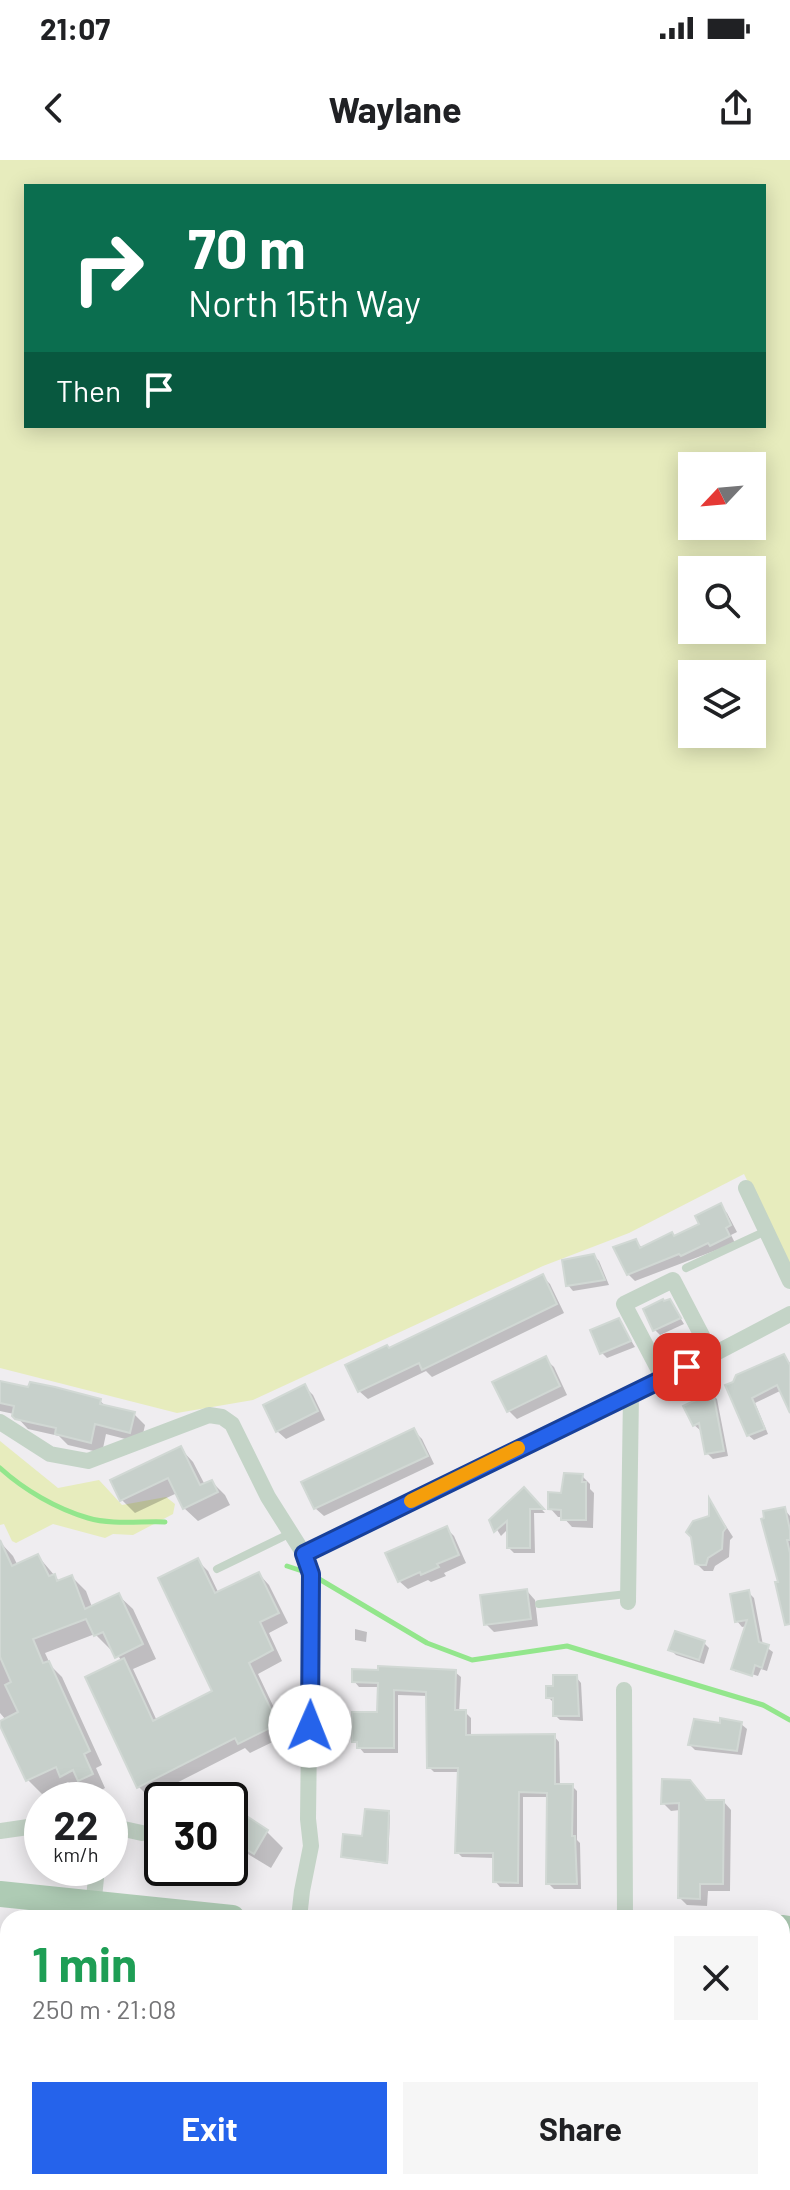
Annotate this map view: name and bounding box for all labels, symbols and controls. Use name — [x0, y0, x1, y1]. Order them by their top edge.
text: 21:07 — [40, 10, 110, 46]
icon: back — [32, 86, 76, 130]
icon: share — [714, 86, 758, 130]
text: Waylane — [328, 87, 462, 130]
text: 70 m — [188, 213, 306, 280]
icon: right — [56, 216, 160, 320]
text: North 15th Way — [188, 281, 421, 324]
icon: arrive — [137, 368, 181, 412]
text: Then — [56, 372, 121, 408]
north arrow — [678, 452, 766, 540]
map controls — [678, 452, 766, 748]
button: search — [678, 556, 766, 644]
button: layers — [678, 660, 766, 748]
pin — [653, 1333, 721, 1401]
icon: arrive — [665, 1345, 709, 1389]
position arrow — [268, 1684, 352, 1768]
speed limit sign: 30 — [144, 1782, 248, 1886]
text: 22 — [54, 1800, 98, 1848]
text: km/h — [53, 1842, 99, 1866]
text: 1 min — [32, 1934, 137, 1992]
button: close — [674, 1936, 758, 2020]
text: 250 m · 21:08 — [32, 1993, 176, 2024]
button: Exit — [32, 2082, 387, 2174]
button: Share — [403, 2082, 758, 2174]

